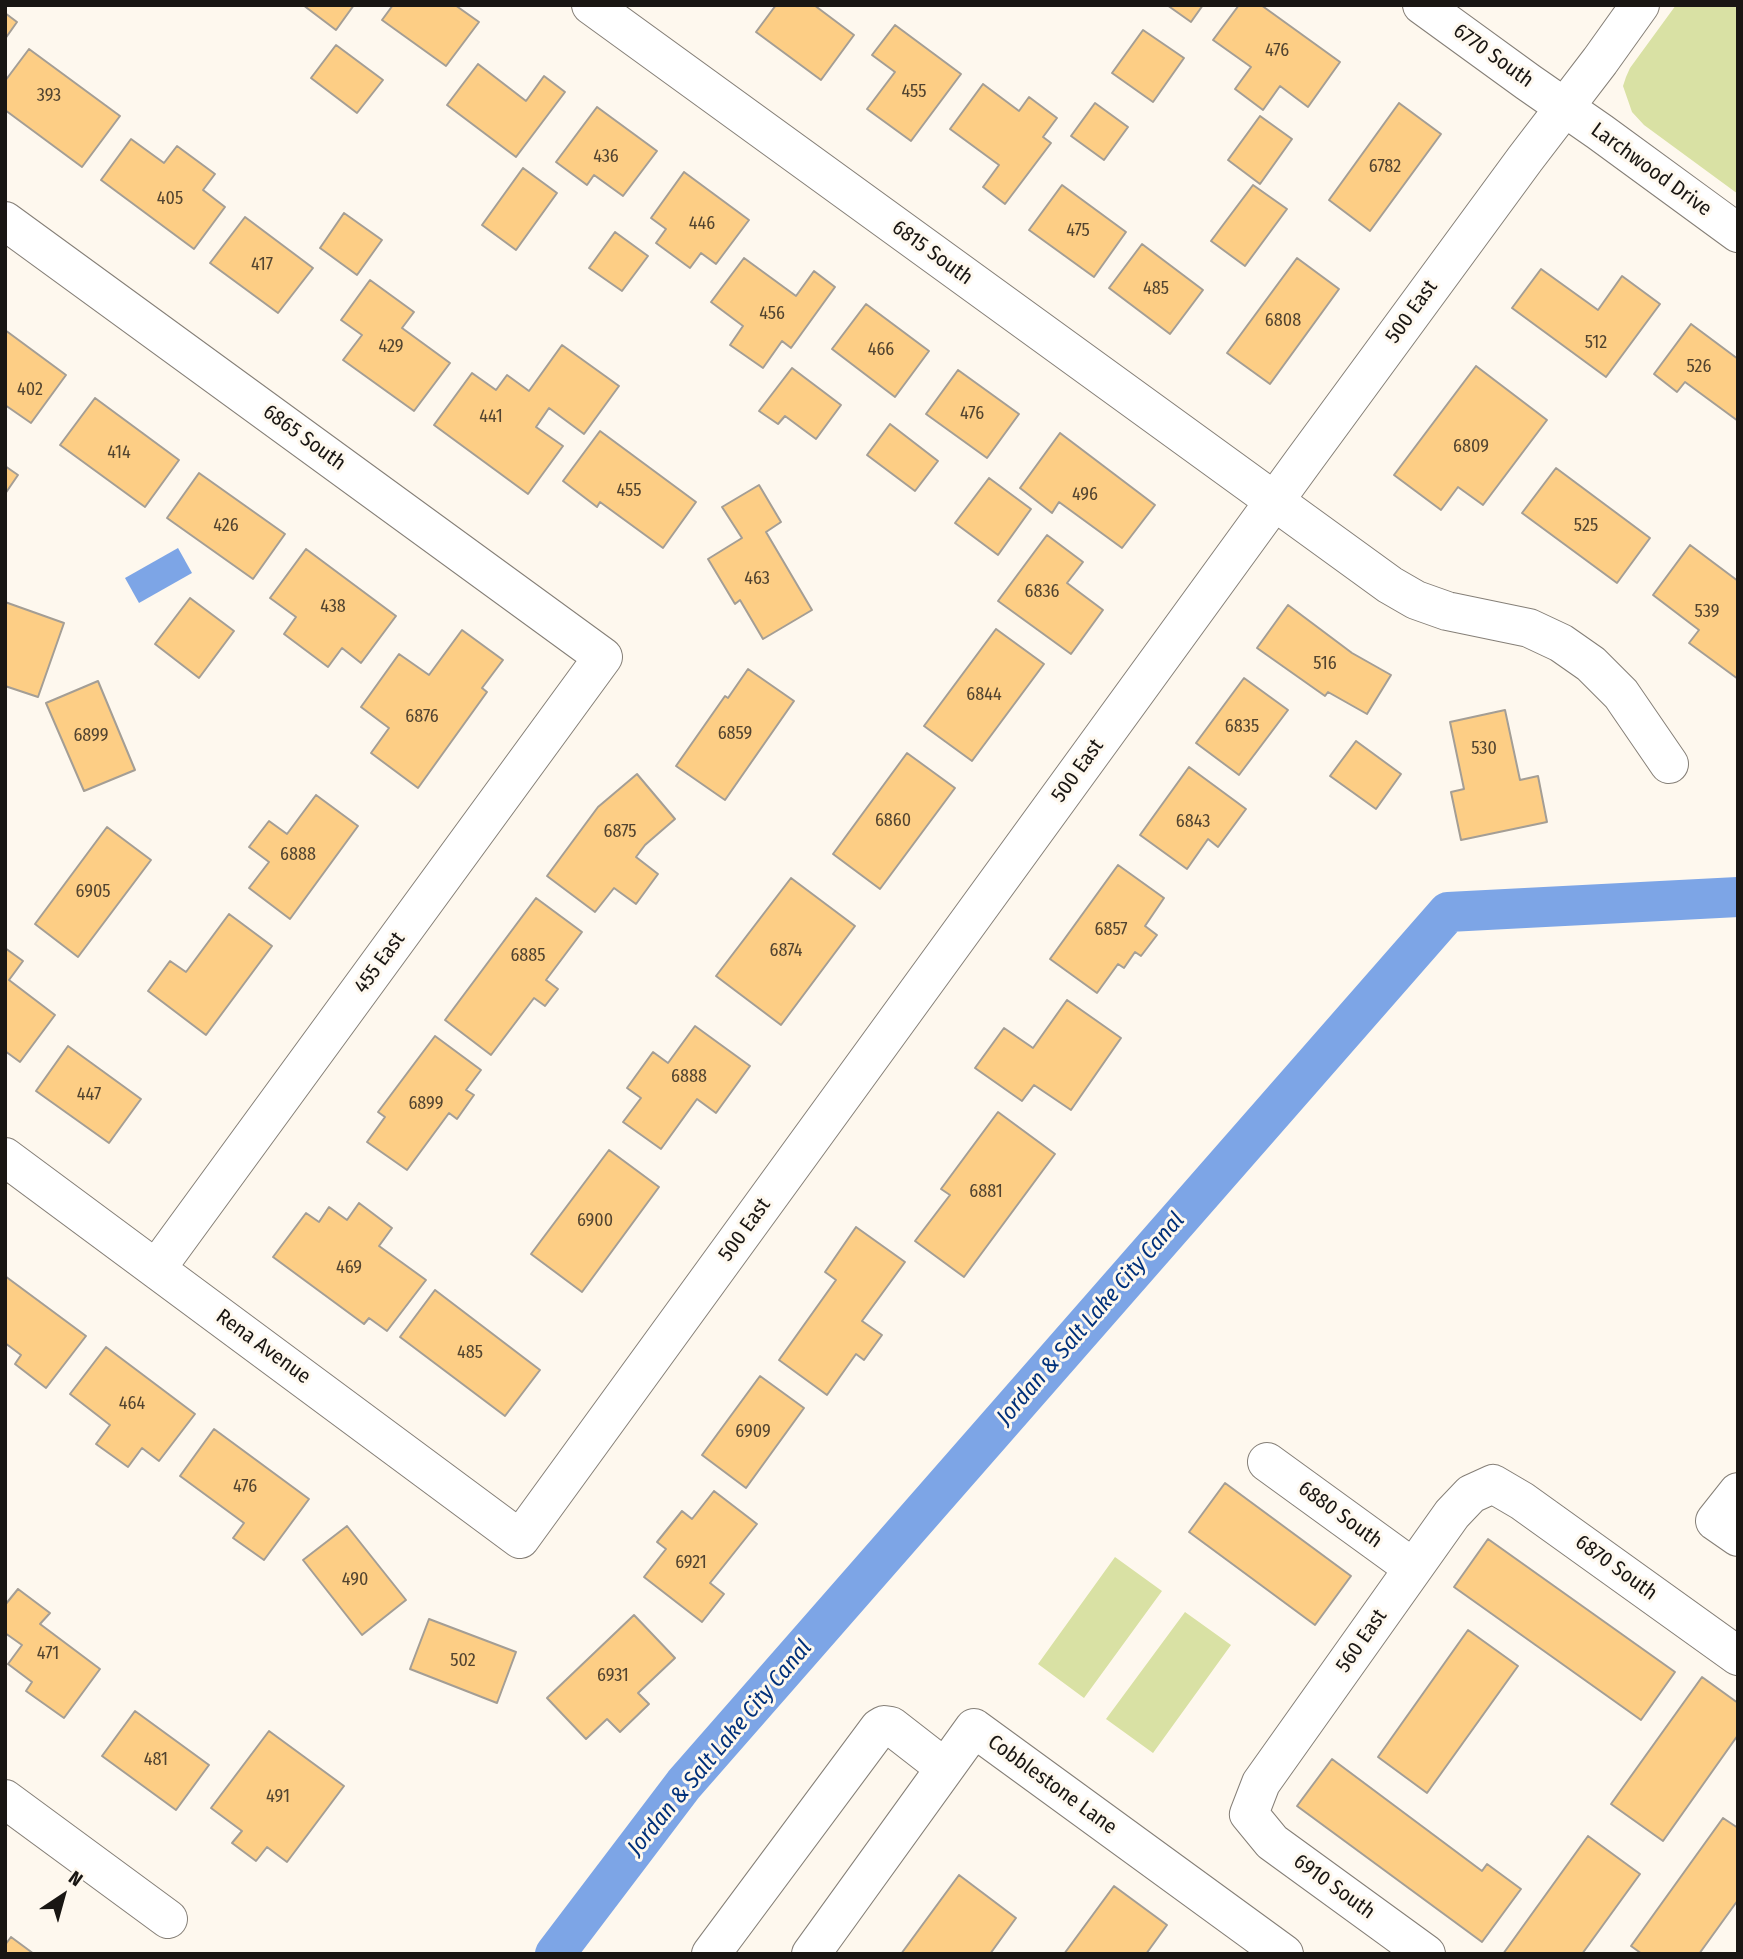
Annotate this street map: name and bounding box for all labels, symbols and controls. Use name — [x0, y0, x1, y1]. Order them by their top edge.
street label: 6770 South — [1448, 18, 1538, 94]
house number: 476 — [1265, 40, 1289, 62]
house number: 455 — [902, 81, 926, 103]
house number: 393 — [37, 85, 61, 107]
street label: Larchwood Drive — [1586, 118, 1716, 222]
house number: 436 — [593, 146, 619, 168]
house number: 6782 — [1369, 156, 1401, 178]
house number: 405 — [157, 188, 183, 210]
house number: 446 — [689, 213, 715, 235]
street label: 6815 South — [887, 215, 977, 291]
house number: 475 — [1066, 220, 1090, 242]
house number: 417 — [251, 254, 273, 276]
street label: 500 East — [1381, 275, 1443, 349]
house number: 485 — [1143, 278, 1169, 300]
house number: 456 — [759, 303, 785, 325]
house number: 6808 — [1265, 310, 1301, 332]
house number: 512 — [1585, 332, 1607, 354]
house number: 429 — [378, 336, 404, 358]
house number: 466 — [868, 339, 894, 361]
house number: 526 — [1687, 356, 1711, 378]
house number: 402 — [17, 379, 43, 401]
street label: 6865 South — [258, 400, 350, 476]
house number: 476 — [960, 403, 984, 425]
house number: 441 — [479, 406, 503, 428]
house number: 6809 — [1453, 436, 1489, 458]
house number: 414 — [107, 442, 131, 464]
house number: 455 — [617, 480, 641, 502]
house number: 496 — [1072, 484, 1098, 506]
house number: 426 — [213, 515, 239, 537]
house number: 525 — [1574, 515, 1598, 537]
house number: 463 — [744, 568, 770, 590]
house number: 6836 — [1025, 581, 1059, 603]
house number: 438 — [320, 596, 346, 618]
house number: 539 — [1695, 601, 1719, 623]
house number: 516 — [1313, 653, 1337, 675]
house number: 6844 — [966, 684, 1002, 706]
house number: 6876 — [405, 706, 439, 728]
house number: 6835 — [1225, 716, 1259, 738]
house number: 6859 — [718, 723, 752, 745]
house number: 6899 — [73, 725, 109, 747]
street label: 500 East — [1047, 734, 1109, 808]
house number: 530 — [1471, 738, 1497, 760]
house number: 6860 — [875, 810, 911, 832]
house number: 6843 — [1176, 811, 1210, 833]
house number: 6875 — [604, 821, 636, 843]
house number: 6888 — [280, 844, 316, 866]
house number: 6905 — [75, 881, 111, 903]
house number: 6857 — [1094, 919, 1128, 941]
street label: 455 East — [349, 927, 411, 999]
house number: 6874 — [769, 940, 803, 962]
house number: 6885 — [510, 945, 546, 967]
house number: 6888 — [671, 1066, 707, 1088]
house number: 447 — [77, 1084, 101, 1106]
house number: 6899 — [408, 1093, 444, 1115]
house number: 6881 — [969, 1181, 1003, 1203]
street label: 500 East — [714, 1193, 776, 1267]
water label: Jordan & Salt Lake City Canal — [991, 1207, 1191, 1431]
house number: 6900 — [577, 1210, 613, 1232]
house number: 469 — [336, 1257, 362, 1279]
street label: Rena Avenue — [211, 1304, 315, 1390]
house number: 485 — [457, 1342, 483, 1364]
house number: 464 — [119, 1393, 145, 1415]
house number: 6909 — [735, 1421, 771, 1443]
house number: 476 — [233, 1476, 257, 1498]
street label: 6880 South — [1293, 1476, 1387, 1554]
street label: 6870 South — [1570, 1530, 1662, 1606]
house number: 6921 — [675, 1552, 707, 1574]
house number: 490 — [342, 1569, 368, 1591]
street label: 560 East — [1331, 1604, 1393, 1678]
water label: Jordan & Salt Lake City Canal — [622, 1635, 818, 1861]
house number: 471 — [37, 1643, 59, 1665]
house number: 502 — [450, 1650, 476, 1672]
house number: 6931 — [597, 1665, 629, 1687]
street label: Cobblestone Lane — [983, 1730, 1121, 1840]
house number: 481 — [144, 1749, 168, 1771]
house number: 491 — [266, 1786, 290, 1808]
street label: 6910 South — [1288, 1849, 1380, 1925]
north arrow — [28, 1861, 98, 1931]
text: N — [64, 1866, 87, 1891]

